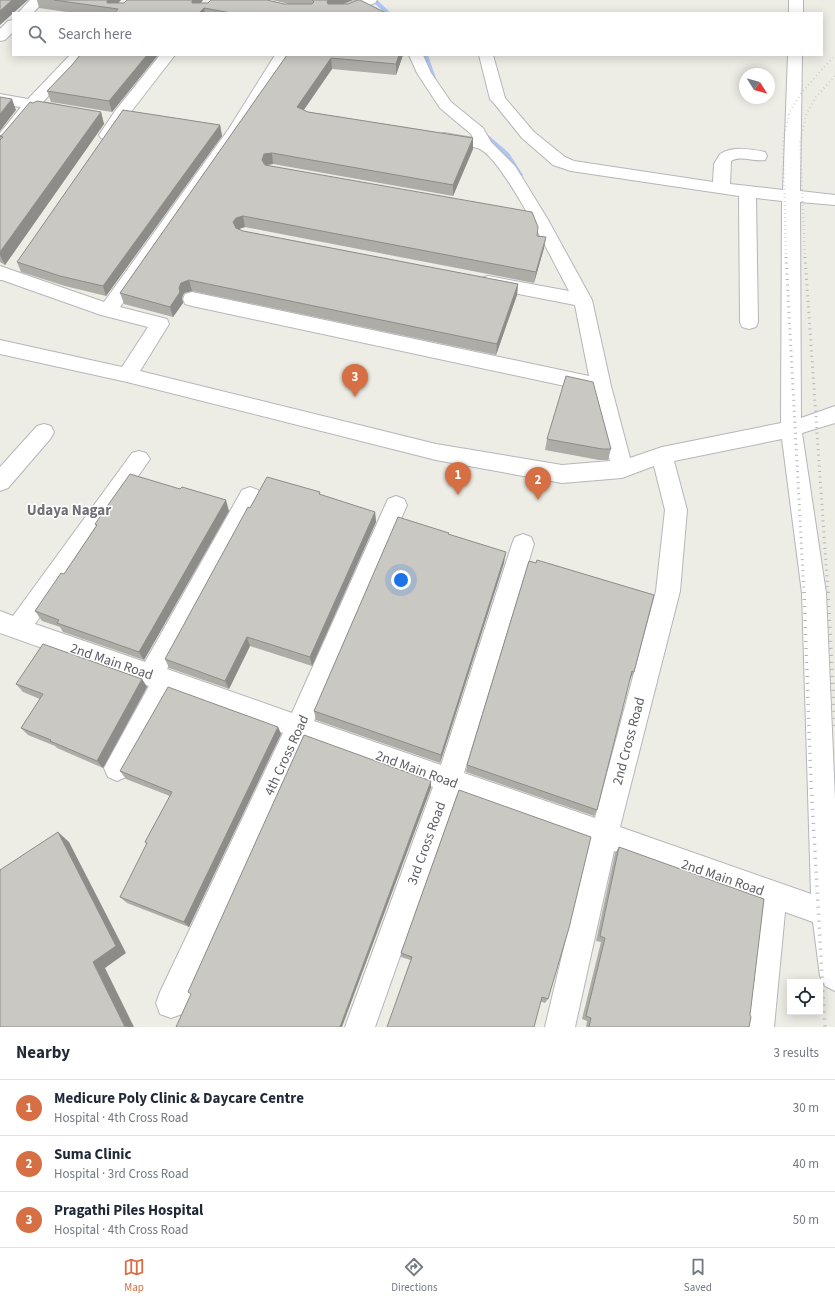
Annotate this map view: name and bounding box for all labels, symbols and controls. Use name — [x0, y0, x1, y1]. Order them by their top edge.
search box — [12, 12, 823, 56]
icon: search — [26, 23, 48, 45]
text: Search here — [58, 24, 132, 45]
north arrow — [739, 68, 775, 104]
pin: 3 — [342, 364, 368, 397]
pin: 1 — [445, 462, 471, 495]
pin: 2 — [525, 467, 551, 500]
district label: Udaya Nagar — [27, 500, 111, 521]
your location — [391, 570, 411, 590]
street label: 2nd Main Road — [68, 638, 156, 685]
street label: 2nd Cross Road — [608, 695, 650, 787]
street label: 4th Cross Road — [259, 712, 314, 799]
street label: 2nd Main Road — [373, 746, 461, 794]
street label: 3rd Cross Road — [403, 799, 451, 888]
street label: 2nd Main Road — [679, 854, 767, 901]
map controls — [787, 979, 823, 1015]
button: locate — [787, 979, 823, 1015]
text: Nearby — [16, 1041, 70, 1065]
text: 3 results — [774, 1044, 819, 1062]
text: Medicure Poly Clinic & Daycare Centre — [54, 1088, 304, 1109]
text: 1 — [26, 1099, 32, 1117]
text: 30 m — [793, 1099, 819, 1117]
text: Hospital · 4th Cross Road — [54, 1109, 189, 1127]
text: Suma Clinic — [54, 1144, 132, 1165]
text: 2 — [26, 1155, 32, 1173]
text: 40 m — [793, 1155, 819, 1173]
text: Hospital · 3rd Cross Road — [54, 1165, 189, 1183]
text: Pragathi Piles Hospital — [54, 1200, 203, 1221]
text: 3 — [26, 1211, 32, 1229]
text: 50 m — [793, 1211, 819, 1229]
text: Hospital · 4th Cross Road — [54, 1221, 189, 1239]
tab: Map — [123, 1256, 145, 1295]
tab: Directions — [391, 1256, 438, 1295]
tab: Saved — [684, 1256, 712, 1295]

